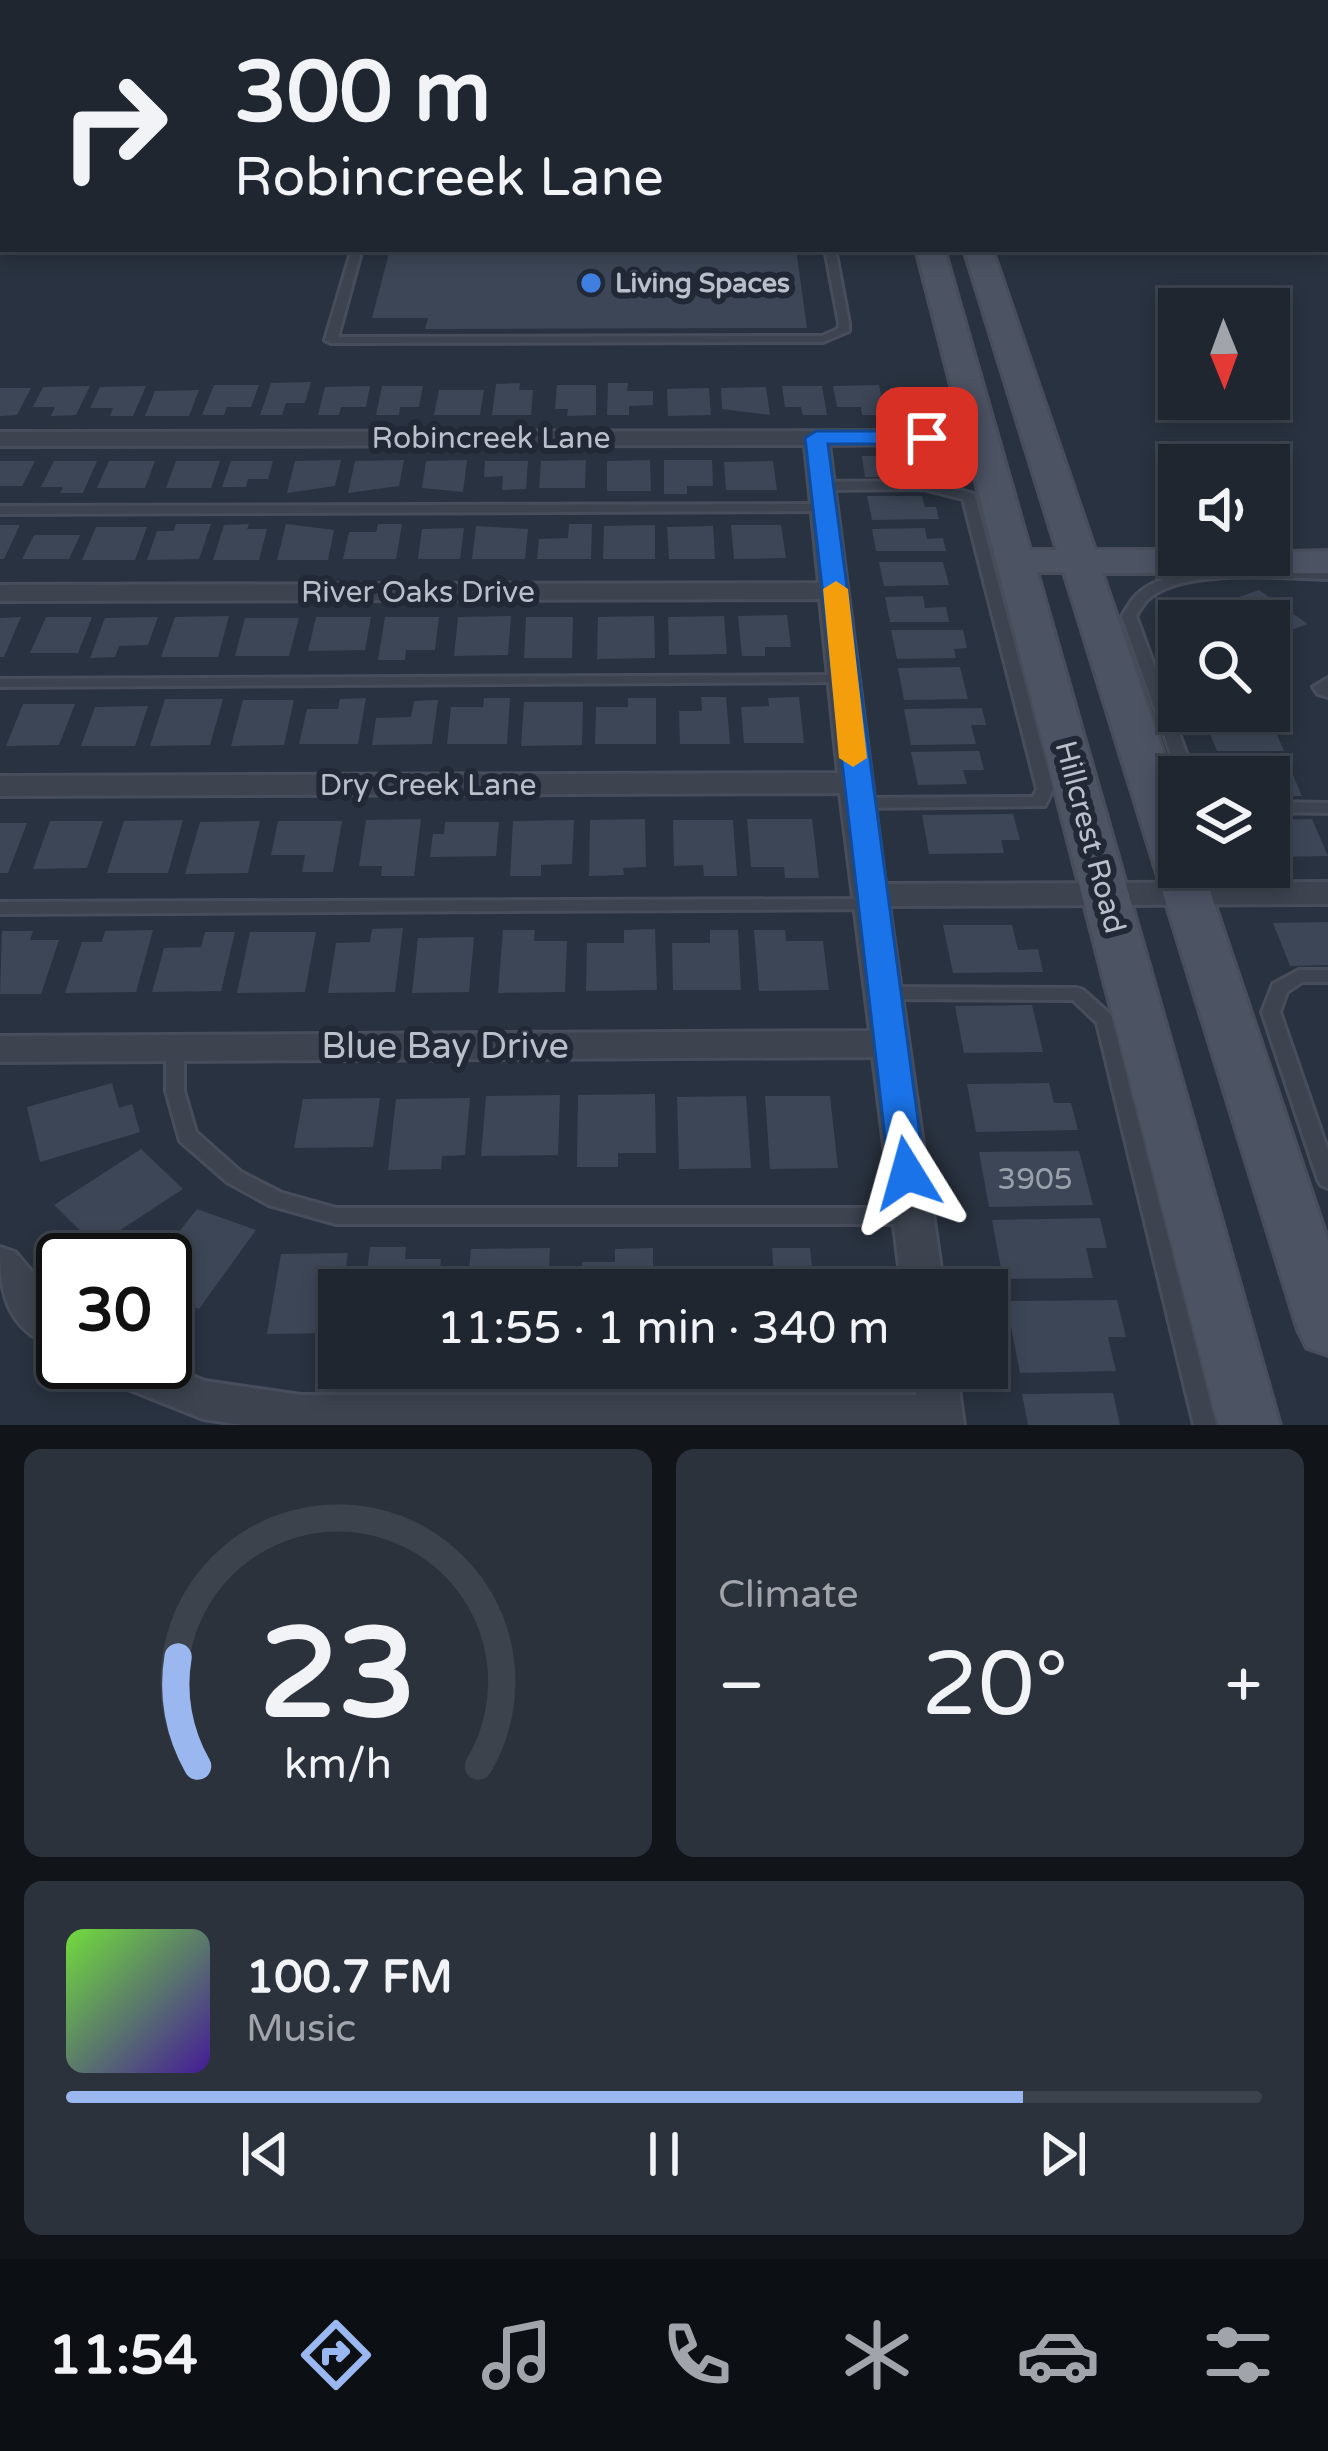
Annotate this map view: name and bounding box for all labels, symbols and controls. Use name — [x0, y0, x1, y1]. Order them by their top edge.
text: 300 m — [234, 43, 491, 144]
icon: right — [36, 48, 192, 204]
text: Robincreek Lane — [234, 145, 664, 210]
place label: Living Spaces — [615, 267, 790, 300]
marker: Living Spaces — [578, 270, 604, 296]
north arrow — [1158, 288, 1290, 420]
map controls — [1158, 288, 1290, 888]
pin — [876, 387, 978, 489]
icon: arrive — [894, 405, 960, 471]
street label: Robincreek Lane — [372, 420, 610, 457]
button: sound — [1158, 444, 1290, 576]
street label: River Oaks Drive — [301, 574, 535, 611]
button: search — [1158, 600, 1290, 732]
street label: Hillcrest Road — [1047, 737, 1133, 937]
button: layers — [1158, 756, 1290, 888]
street label: Dry Creek Lane — [320, 767, 536, 804]
street label: Blue Bay Drive — [321, 1025, 569, 1068]
position arrow — [844, 1110, 970, 1236]
house number: 3905 — [997, 1161, 1073, 1198]
speed limit sign: 30 — [36, 1233, 192, 1389]
text: 11:55 · 1 min · 340 m — [437, 1302, 889, 1356]
text: Climate — [718, 1571, 858, 1618]
text: 23 — [260, 1600, 416, 1751]
text: 20° — [921, 1631, 1068, 1740]
text: − — [718, 1646, 765, 1726]
text: + — [1225, 1646, 1262, 1726]
text: km/h — [284, 1739, 392, 1790]
text: 100.7 FM — [246, 1951, 453, 2005]
text: Music — [246, 2005, 356, 2052]
icon: previous — [232, 2121, 298, 2187]
icon: pause — [631, 2121, 697, 2187]
icon: next — [1030, 2121, 1096, 2187]
icon: directions — [294, 2313, 378, 2397]
icon: music — [475, 2313, 559, 2397]
icon: phone — [655, 2313, 739, 2397]
icon: climate — [835, 2313, 919, 2397]
icon: car — [1016, 2313, 1100, 2397]
icon: filters — [1196, 2313, 1280, 2397]
text: 11:54 — [48, 2323, 198, 2388]

